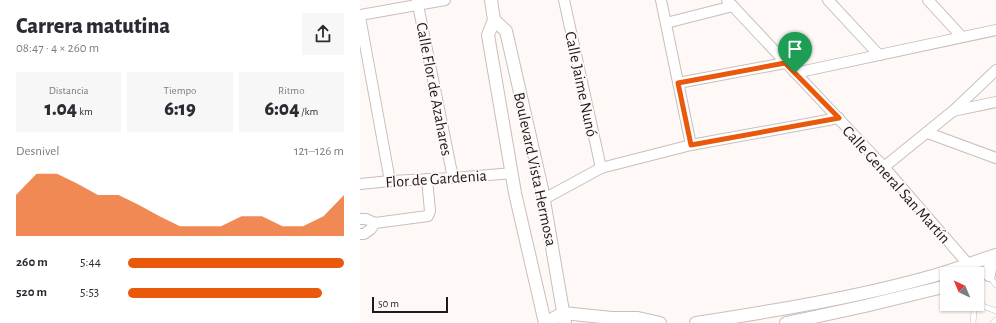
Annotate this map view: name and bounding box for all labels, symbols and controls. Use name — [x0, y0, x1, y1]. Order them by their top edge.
button: share — [302, 13, 344, 55]
text: Carrera matutina — [16, 15, 170, 37]
street label: Calle Flor de Azahares — [413, 21, 455, 157]
street label: Calle Jaime Nunó — [562, 30, 600, 138]
pin — [778, 32, 812, 73]
icon: arrive — [784, 38, 806, 60]
text: 08:47 · 4 × 260 m — [16, 42, 99, 55]
text: Distancia — [49, 85, 89, 96]
text: Tiempo — [164, 85, 196, 96]
text: Ritmo — [278, 85, 305, 96]
street label: Boulevard Vista Hermosa — [511, 91, 559, 248]
text: 1.04 — [45, 99, 77, 119]
text: 6:19 — [164, 99, 196, 119]
text: 6:04 — [264, 99, 299, 119]
text: km — [77, 106, 93, 117]
text: /km — [299, 106, 318, 117]
street label: Calle General San Martín — [839, 123, 953, 247]
text: Desnivel — [16, 145, 60, 158]
text: 121–126 m — [294, 145, 344, 158]
street label: Flor de Gardenia — [385, 167, 487, 191]
text: 260 m — [16, 256, 48, 269]
text: 5:44 — [80, 256, 101, 269]
north arrow — [940, 267, 984, 311]
map controls — [940, 267, 984, 311]
text: 520 m — [16, 286, 47, 299]
text: 5:53 — [80, 286, 99, 299]
scale bar — [372, 295, 448, 314]
text: 50 m — [378, 298, 399, 309]

